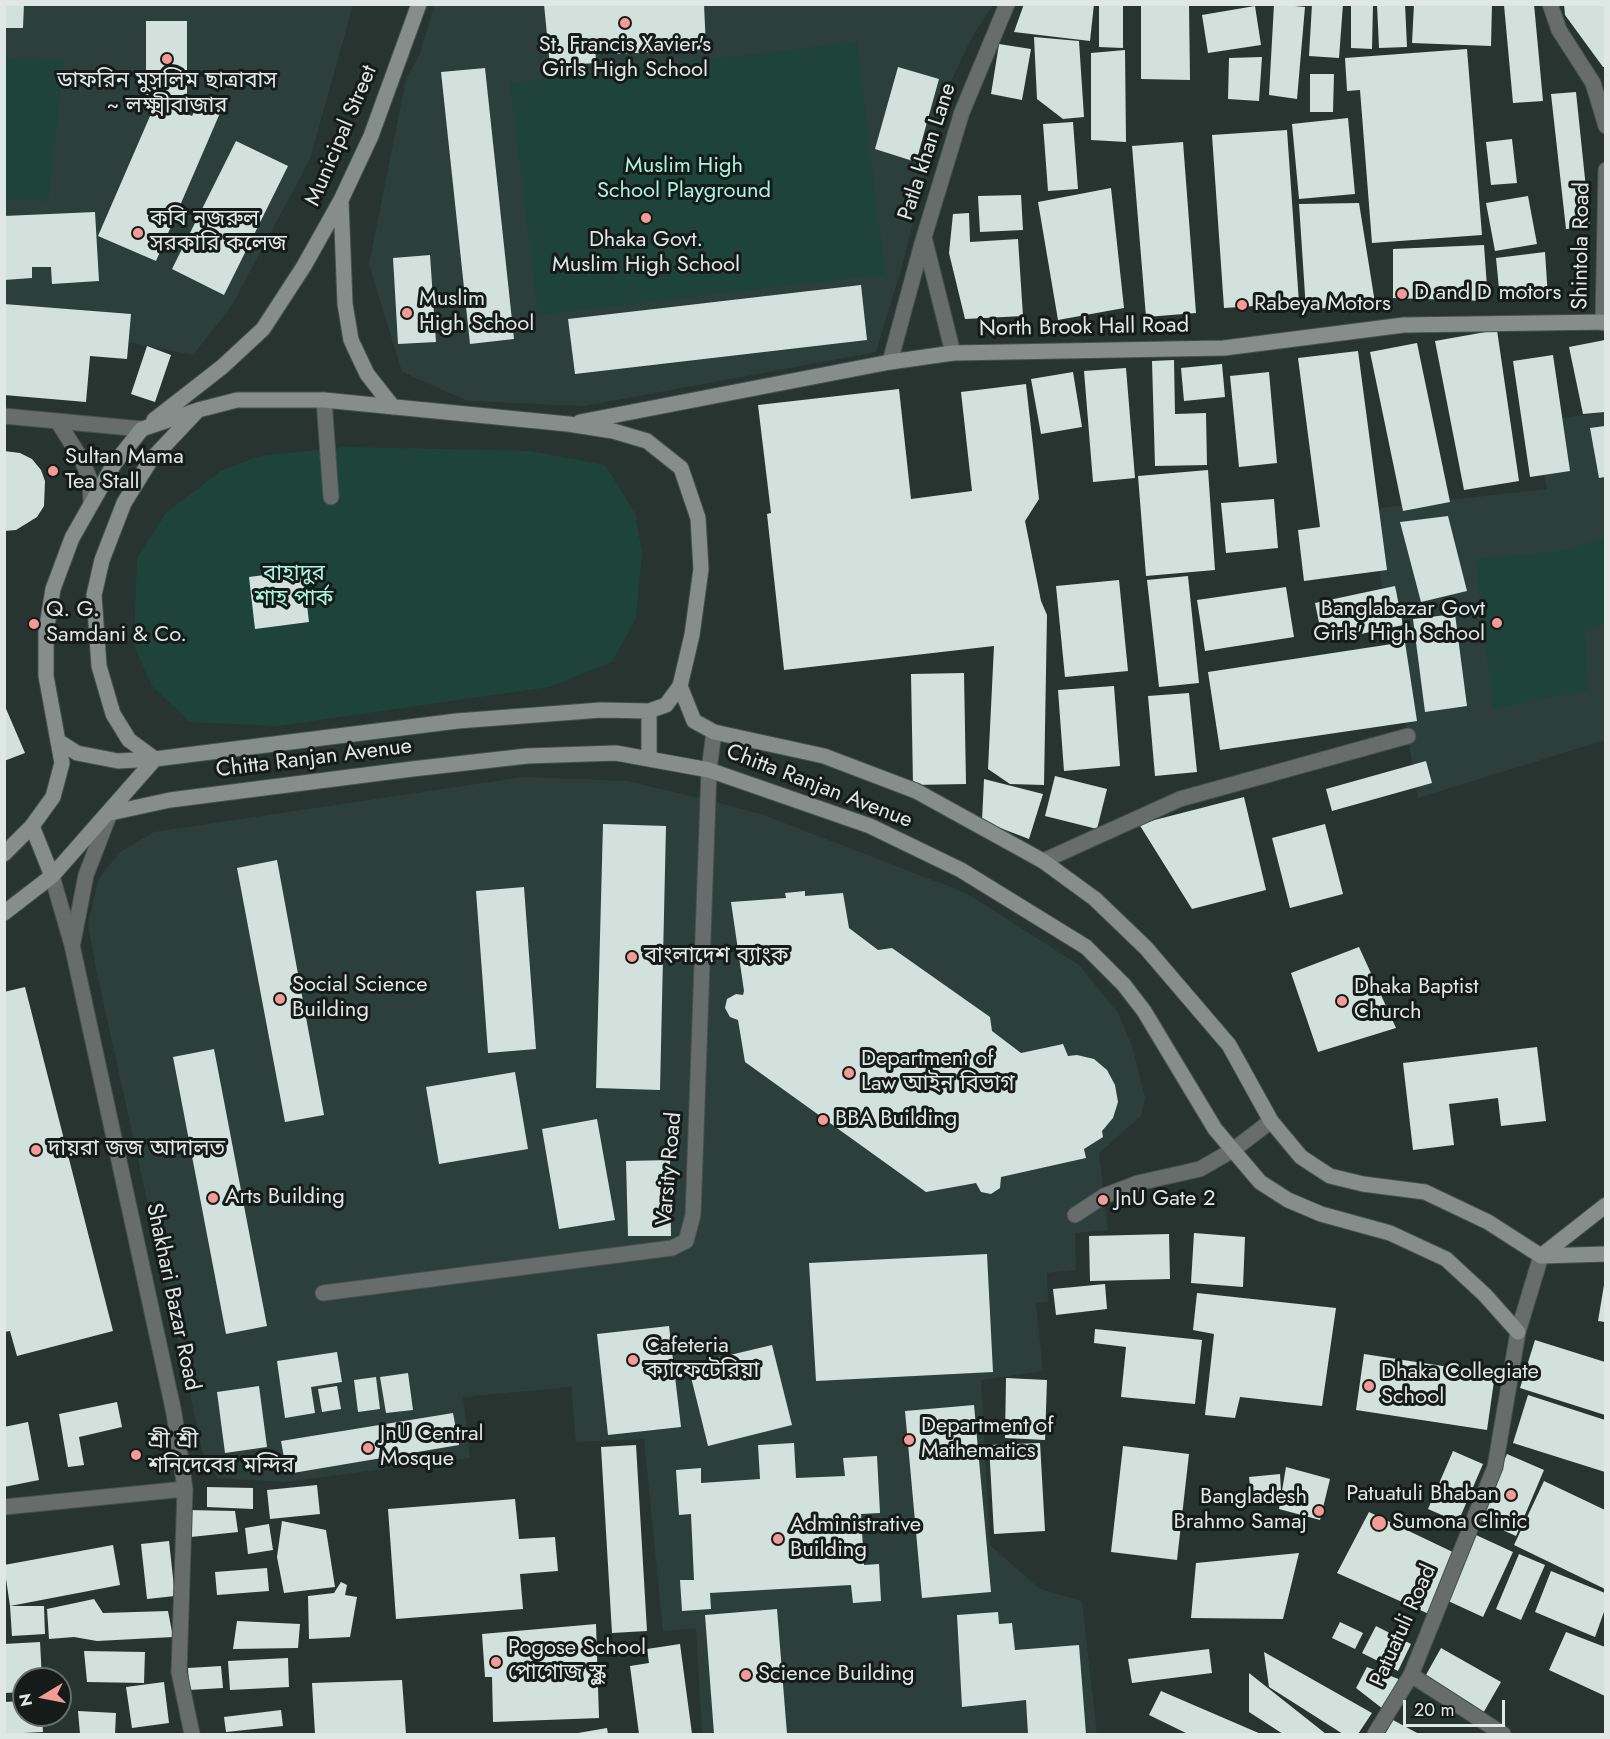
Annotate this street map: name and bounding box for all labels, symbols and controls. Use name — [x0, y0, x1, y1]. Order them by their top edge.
marker: St. Francis Xavier's Girls High School — [618, 16, 632, 30]
place label: St. Francis Xavier's Girls High School — [539, 33, 711, 84]
marker: ডাফরিন মুসলিম ছাত্রাবাস ~ লক্ষ্মীবাজার — [160, 52, 174, 66]
street label: Municipal Street — [301, 62, 383, 210]
place label: ডাফরিন মুসলিম ছাত্রাবাস ~ লক্ষ্মীবাজার — [57, 69, 277, 120]
street label: Patla khan Lane — [893, 80, 963, 224]
park label: Muslim High School Playground — [597, 154, 771, 206]
street label: Shintola Road — [1568, 182, 1596, 310]
place label: কবি নজরুল সরকারি কলেজ — [150, 207, 287, 258]
marker: Dhaka Govt. Muslim High School — [639, 211, 653, 225]
marker: কবি নজরুল সরকারি কলেজ — [131, 226, 145, 240]
place label: Dhaka Govt. Muslim High School — [552, 228, 740, 280]
place label: D and D motors — [1414, 281, 1561, 307]
place label: Muslim High School — [419, 287, 534, 338]
marker: D and D motors — [1395, 287, 1409, 301]
place label: Rabeya Motors — [1254, 292, 1391, 318]
marker: Rabeya Motors — [1235, 298, 1249, 312]
marker: Muslim High School — [400, 306, 414, 320]
street label: North Brook Hall Road — [979, 313, 1189, 343]
place label: Sultan Mama Tea Stall — [65, 445, 184, 496]
marker: Sultan Mama Tea Stall — [46, 464, 60, 478]
park label: বাহাদুর শাহ পার্ক — [255, 562, 333, 614]
place label: Banglabazar Govt Girls' High School — [1313, 597, 1485, 648]
place label: Q. G. Samdani & Co. — [46, 598, 187, 650]
marker: Banglabazar Govt Girls' High School — [1490, 616, 1504, 630]
marker: Q. G. Samdani & Co. — [27, 617, 41, 631]
street label: Chitta Ranjan Avenue — [214, 734, 414, 784]
street label: Chitta Ranjan Avenue — [722, 739, 916, 835]
place label: বাংলাদেশ ব্যাংক — [644, 944, 789, 970]
marker: বাংলাদেশ ব্যাংক — [625, 950, 639, 964]
place label: Social Science Building — [292, 973, 428, 1024]
place label: Dhaka Baptist Church — [1354, 975, 1478, 1026]
marker: Social Science Building — [273, 992, 287, 1006]
marker: Dhaka Baptist Church — [1335, 994, 1349, 1008]
place label: Department of Law আইন বিভাগ — [861, 1047, 1014, 1098]
marker: Department of Law আইন বিভাগ — [842, 1066, 856, 1080]
place label: BBA Building — [835, 1107, 957, 1133]
street label: Varsity Road — [652, 1111, 688, 1227]
marker: BBA Building — [816, 1113, 830, 1127]
place label: দায়রা জজ আদালত — [48, 1137, 225, 1163]
marker: দায়রা জজ আদালত — [29, 1143, 43, 1157]
place label: Arts Building — [225, 1185, 345, 1211]
place label: JnU Gate 2 — [1115, 1187, 1216, 1213]
marker: Arts Building — [206, 1191, 220, 1205]
marker: JnU Gate 2 — [1096, 1193, 1110, 1207]
street label: Shakhari Bazar Road — [139, 1201, 205, 1393]
place label: Cafeteria ক্যাফেটেরিয়া — [645, 1334, 759, 1386]
marker: Cafeteria ক্যাফেটেরিয়া — [626, 1353, 640, 1367]
place label: Dhaka Collegiate School — [1381, 1360, 1539, 1412]
marker: Dhaka Collegiate School — [1362, 1379, 1376, 1393]
place label: Department of Mathematics — [921, 1414, 1053, 1466]
place label: JnU Central Mosque — [380, 1422, 484, 1474]
place label: শ্রী শ্রী শনিদেবের মন্দির — [148, 1429, 294, 1480]
marker: Department of Mathematics — [902, 1433, 916, 1447]
marker: JnU Central Mosque — [361, 1441, 375, 1455]
marker: শ্রী শ্রী শনিদেবের মন্দির — [129, 1448, 143, 1462]
place label: Patuatuli Bhaban — [1346, 1482, 1499, 1508]
place label: Bangladesh Brahmo Samaj — [1173, 1485, 1307, 1536]
marker: Patuatuli Bhaban — [1504, 1488, 1518, 1502]
marker: Bangladesh Brahmo Samaj — [1312, 1504, 1326, 1518]
place label: Sumona Clinic — [1392, 1510, 1527, 1536]
place label: Administrative Building — [790, 1513, 921, 1564]
marker: Sumona Clinic — [1370, 1514, 1388, 1532]
marker: Administrative Building — [771, 1532, 785, 1546]
street label: Patuatuli Road — [1365, 1561, 1443, 1691]
place label: Pogose School পোগোজ স্কুল — [508, 1636, 646, 1688]
marker: Pogose School পোগোজ স্কুল — [489, 1655, 503, 1669]
place label: Science Building — [758, 1662, 915, 1688]
north arrow — [12, 1667, 72, 1727]
marker: Science Building — [739, 1668, 753, 1682]
scale bar — [1406, 1688, 1508, 1726]
text: N — [13, 1692, 38, 1708]
text: 20 m — [1414, 1697, 1454, 1723]

